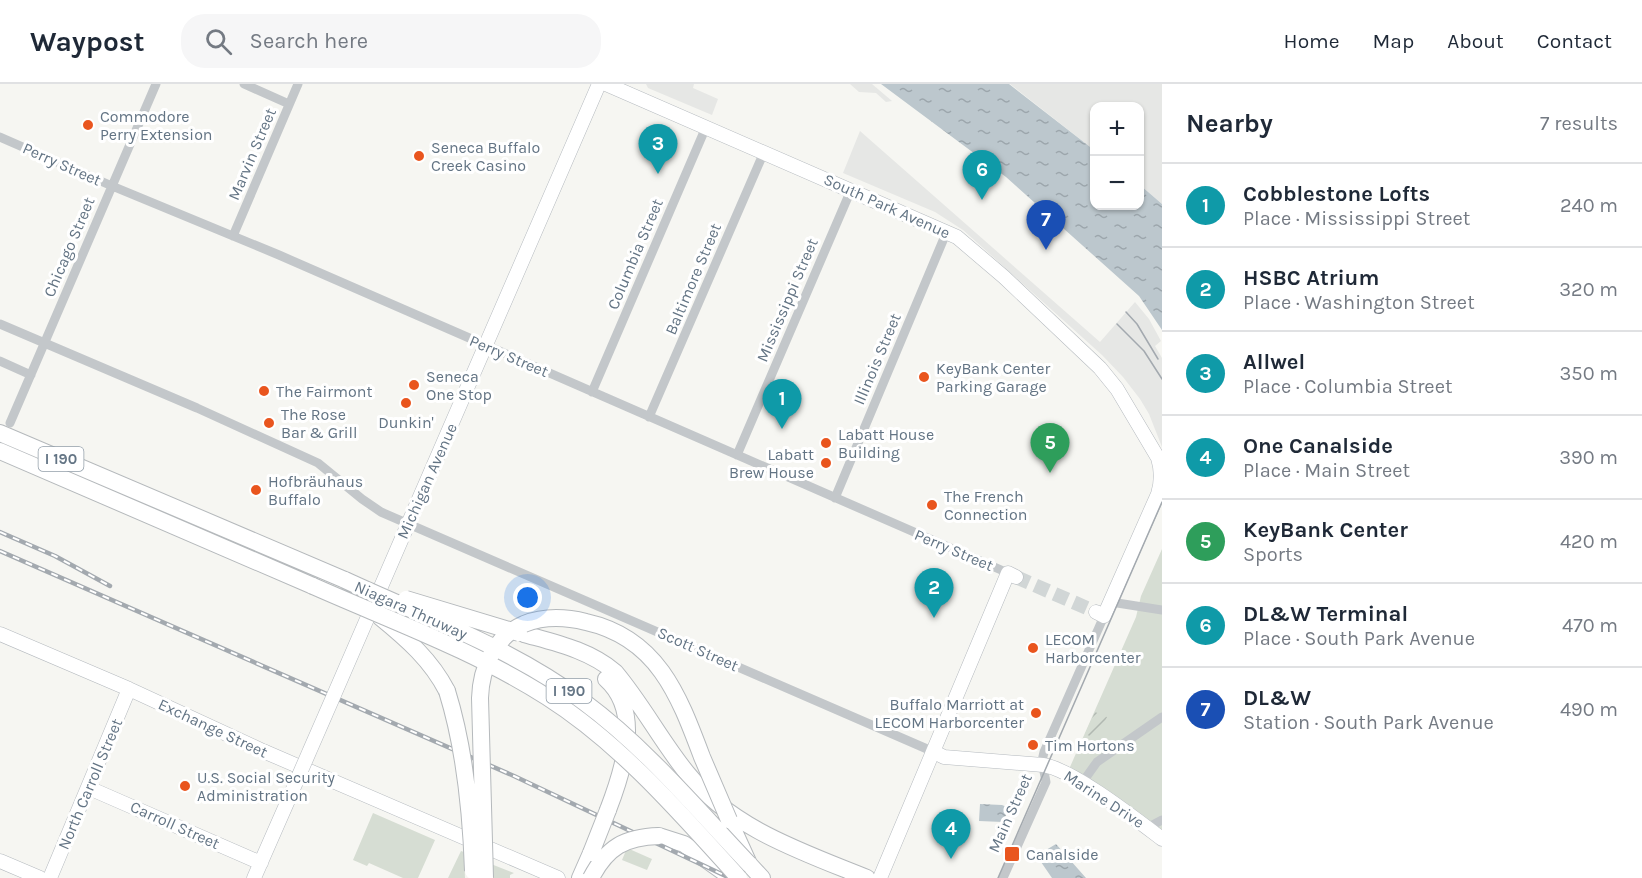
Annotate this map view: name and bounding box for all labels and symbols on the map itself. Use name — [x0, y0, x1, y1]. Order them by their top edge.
street label: Marvin Street — [224, 105, 280, 203]
place label: Commodore Perry Extension — [100, 107, 213, 144]
marker: Commodore Perry Extension — [81, 118, 95, 132]
pin: 3 — [638, 124, 678, 174]
street label: Perry Street — [20, 138, 104, 190]
place label: Seneca Buffalo Creek Casino — [431, 138, 540, 175]
marker: Seneca Buffalo Creek Casino — [412, 149, 426, 163]
pin: 6 — [962, 150, 1002, 200]
street label: South Park Avenue — [821, 170, 953, 242]
street label: Chicago Street — [39, 194, 99, 300]
street label: Columbia Street — [603, 196, 667, 312]
pin: 7 — [1026, 200, 1066, 250]
street label: Baltimore Street — [661, 220, 725, 338]
street label: Mississippi Street — [752, 235, 822, 365]
street label: Illinois Street — [849, 310, 905, 408]
street label: Perry Street — [467, 331, 551, 381]
place label: KeyBank Center Parking Garage — [936, 359, 1051, 396]
place label: Seneca One Stop — [426, 367, 492, 404]
marker: KeyBank Center Parking Garage — [917, 370, 931, 384]
marker: Seneca One Stop — [407, 378, 421, 392]
pin: 1 — [762, 380, 802, 429]
place label: The Fairmont — [276, 382, 372, 401]
marker: The Fairmont — [257, 384, 271, 398]
marker: Dunkin' — [399, 396, 413, 410]
place label: The Rose Bar & Grill — [281, 405, 358, 442]
place label: Dunkin' — [378, 413, 434, 432]
marker: The Rose Bar & Grill — [262, 416, 276, 430]
street label: Michigan Avenue — [393, 420, 461, 542]
pin: 5 — [1030, 424, 1070, 473]
place label: Labatt House Building — [838, 425, 934, 462]
marker: Labatt House Building — [819, 436, 833, 450]
place label: Labatt Brew House — [729, 445, 814, 482]
road number: I 190 — [38, 447, 84, 471]
marker: Labatt Brew House — [819, 456, 833, 470]
place label: Hofbräuhaus Buffalo — [268, 472, 363, 509]
marker: Hofbräuhaus Buffalo — [249, 483, 263, 497]
place label: The French Connection — [944, 487, 1028, 524]
marker: The French Connection — [925, 498, 939, 512]
street label: Perry Street — [912, 525, 996, 575]
pin: 2 — [914, 568, 954, 618]
street label: Niagara Thruway — [352, 577, 471, 644]
your location — [513, 583, 542, 612]
street label: Scott Street — [655, 623, 741, 675]
place label: LECOM Harborcenter — [1045, 630, 1141, 667]
marker: LECOM Harborcenter — [1026, 641, 1040, 655]
road number: I 190 — [546, 679, 592, 703]
street label: Exchange Street — [155, 694, 271, 762]
place label: Buffalo Marriott at LECOM Harborcenter — [875, 695, 1024, 732]
marker: Buffalo Marriott at LECOM Harborcenter — [1029, 706, 1043, 720]
street label: North Carroll Street — [54, 716, 126, 852]
place label: Tim Hortons — [1045, 736, 1135, 755]
marker: Tim Hortons — [1026, 738, 1040, 752]
street label: Marine Drive — [1060, 766, 1148, 832]
place label: U.S. Social Security Administration — [197, 768, 336, 805]
street label: Main Street — [984, 771, 1036, 855]
marker: U.S. Social Security Administration — [178, 779, 192, 793]
street label: Carroll Street — [127, 797, 223, 853]
pin: 4 — [932, 810, 970, 859]
marker: Canalside — [1003, 845, 1021, 863]
place label: Canalside — [1026, 845, 1098, 864]

